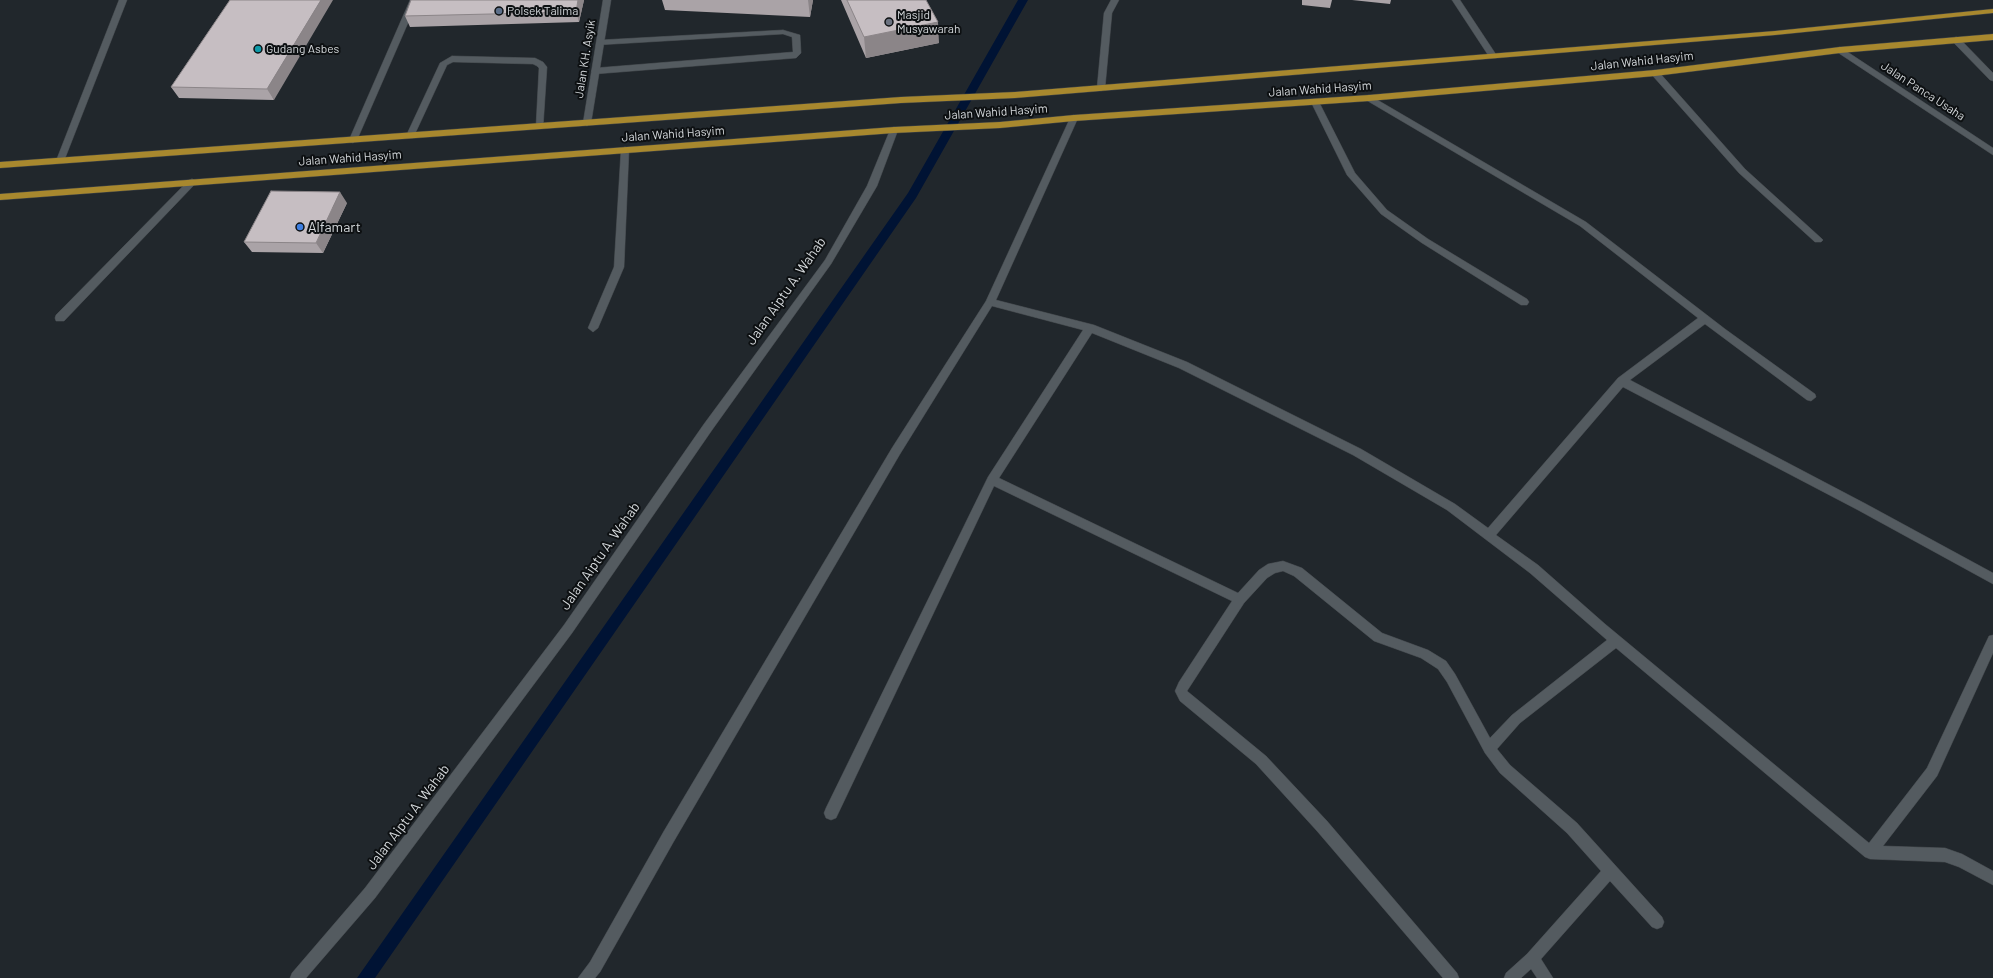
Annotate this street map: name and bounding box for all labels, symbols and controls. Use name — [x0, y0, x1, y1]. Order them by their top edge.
place label: Polsek Talima — [507, 4, 578, 18]
marker: Polsek Talima — [494, 6, 504, 16]
place label: Masjid Musyawarah — [897, 8, 960, 36]
marker: Masjid Musyawarah — [884, 17, 894, 27]
street label: Jalan KH. Asyik — [572, 19, 598, 99]
place label: Gudang Asbes — [266, 42, 339, 56]
marker: Gudang Asbes — [253, 44, 263, 54]
street label: Jalan Wahid Hasyim — [1590, 48, 1694, 74]
street label: Jalan Panca Usaha — [1878, 58, 1968, 124]
street label: Jalan Wahid Hasyim — [1268, 78, 1372, 100]
street label: Jalan Wahid Hasyim — [944, 101, 1048, 123]
street label: Jalan Wahid Hasyim — [621, 123, 725, 145]
street label: Jalan Wahid Hasyim — [298, 147, 402, 169]
place label: Alfamart — [308, 219, 361, 235]
marker: Alfamart — [295, 222, 305, 232]
street label: Jalan Aiptu A. Wahab — [743, 234, 829, 348]
street label: Jalan Aiptu A. Wahab — [557, 499, 643, 613]
street label: Jalan Aiptu A. Wahab — [363, 761, 453, 873]

